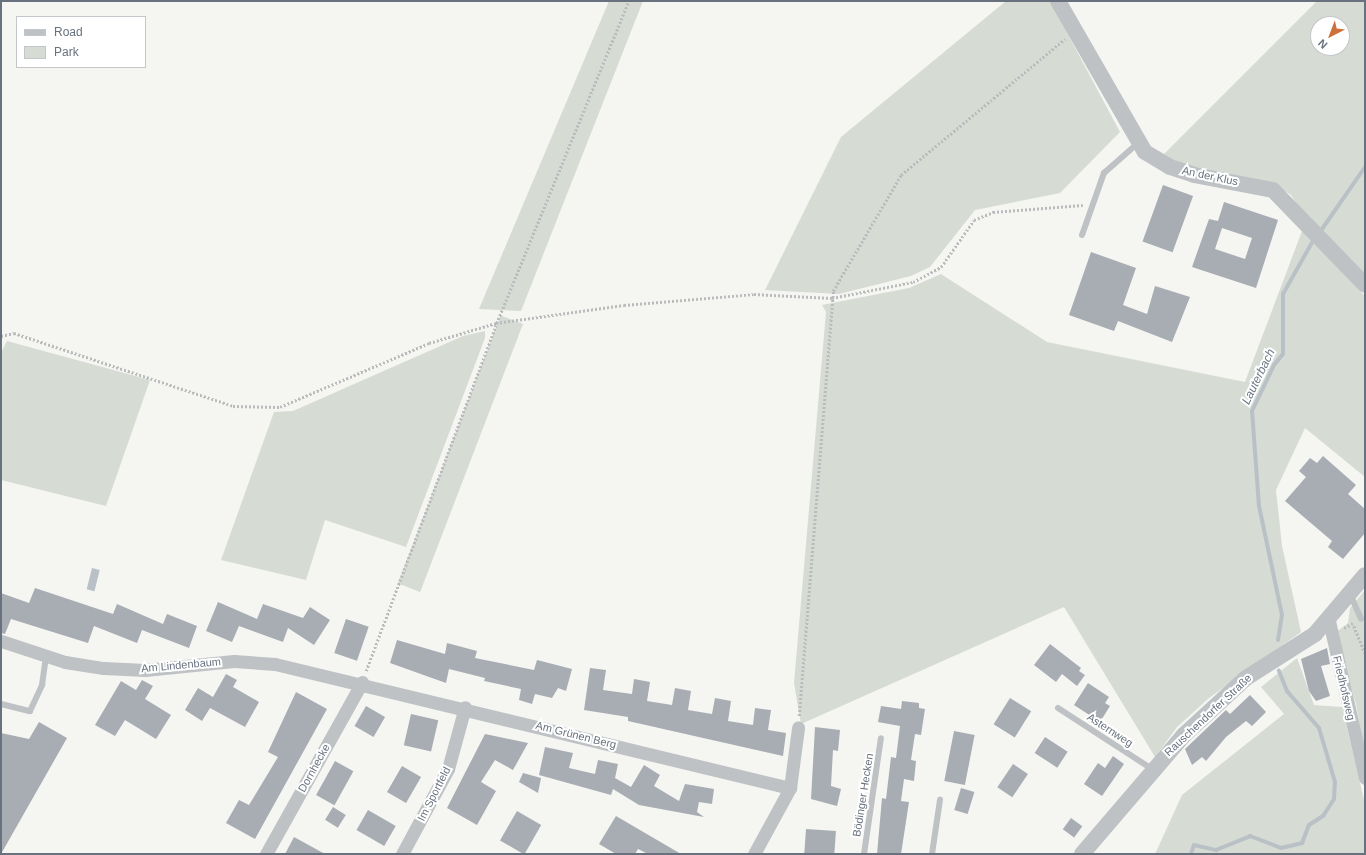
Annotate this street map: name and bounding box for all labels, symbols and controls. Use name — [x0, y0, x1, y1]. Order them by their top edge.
legend — [16, 16, 146, 68]
north arrow — [1310, 16, 1350, 56]
text: Road — [54, 25, 83, 39]
text: N — [1316, 37, 1330, 51]
text: Park — [54, 45, 79, 59]
street label: An der Klus — [1181, 164, 1239, 188]
water label: Lauterbach — [1239, 347, 1279, 407]
street label: Friedhofsweg — [1330, 654, 1358, 722]
street label: Am Lindenbaum — [141, 655, 221, 675]
street label: Rauschendorfer Straße — [1162, 671, 1254, 759]
street label: Asternweg — [1085, 710, 1135, 750]
street label: Am Grünen Berg — [534, 719, 618, 751]
street label: Dornhecke — [295, 742, 333, 794]
street label: Bödinger Hecken — [850, 752, 876, 838]
street label: Im Sportfeld — [415, 765, 453, 823]

